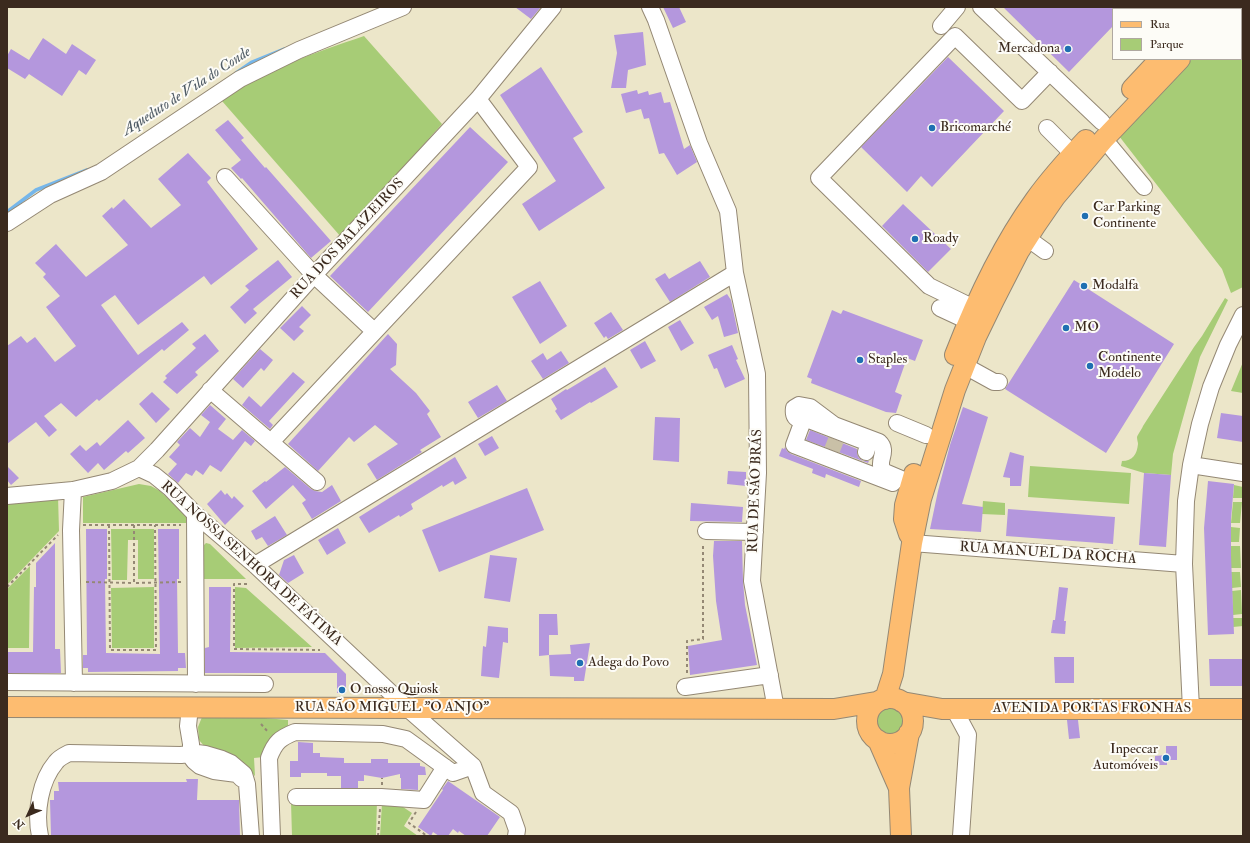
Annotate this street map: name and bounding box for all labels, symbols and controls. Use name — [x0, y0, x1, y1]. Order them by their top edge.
legend — [1112, 8, 1242, 60]
text: Rua — [1150, 17, 1170, 32]
text: Parque — [1150, 37, 1184, 52]
place label: Mercadona — [998, 41, 1060, 57]
water label: Aqueduto de Vila do Conde — [119, 44, 255, 140]
marker: Mercadona — [1063, 44, 1073, 54]
place label: Bricomarché — [940, 120, 1011, 136]
marker: Bricomarché — [927, 123, 937, 133]
street label: RUA DOS BALAZEIROS — [288, 175, 408, 303]
place label: Car Parking Continente — [1093, 200, 1160, 232]
marker: Car Parking Continente — [1080, 211, 1090, 221]
place label: Roady — [923, 231, 958, 247]
marker: Roady — [910, 234, 920, 244]
place label: Modalfa — [1092, 278, 1139, 294]
marker: Modalfa — [1079, 281, 1089, 291]
place label: MO — [1074, 320, 1099, 336]
marker: MO — [1061, 323, 1071, 333]
place label: Continente Modelo — [1098, 350, 1161, 382]
place label: Staples — [868, 352, 907, 368]
marker: Staples — [855, 355, 865, 365]
marker: Continente Modelo — [1085, 361, 1095, 371]
street label: RUA DE SÃO BRÁS — [745, 429, 767, 553]
street label: RUA NOSSA SENHORA DE FÁTIMA — [157, 478, 345, 650]
street label: RUA MANUEL DA ROCHA — [959, 539, 1137, 569]
place label: Adega do Povo — [588, 655, 669, 671]
marker: Adega do Povo — [575, 658, 585, 668]
place label: O nosso Quiosk — [350, 682, 438, 698]
marker: O nosso Quiosk — [337, 685, 347, 695]
street label: RUA SÃO MIGUEL "O ANJO" — [295, 700, 489, 716]
street label: AVENIDA PORTAS FRONHAS — [993, 701, 1191, 717]
place label: Inpeccar Automóveis — [1093, 742, 1158, 774]
marker: Inpeccar Automóveis — [1161, 753, 1171, 763]
north arrow — [8, 795, 48, 835]
text: N — [11, 816, 27, 832]

